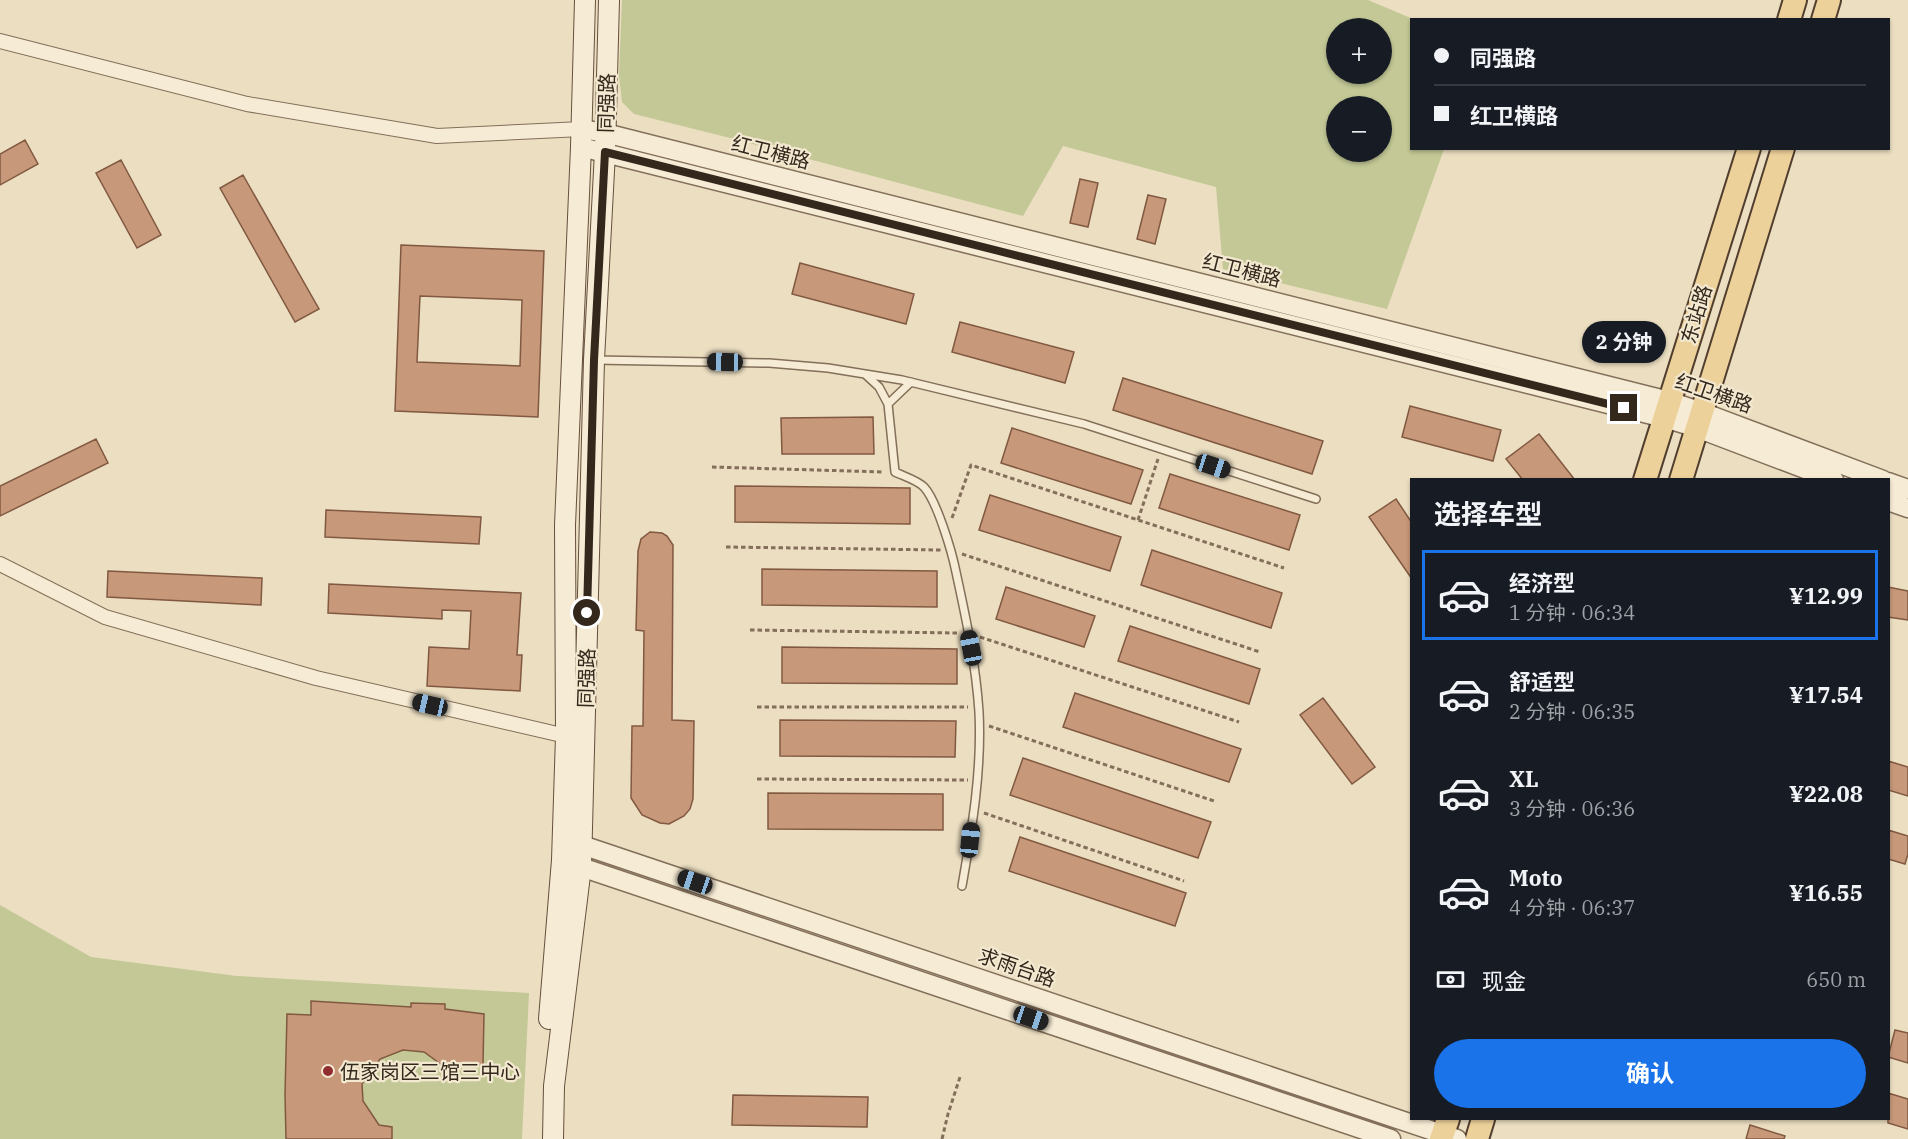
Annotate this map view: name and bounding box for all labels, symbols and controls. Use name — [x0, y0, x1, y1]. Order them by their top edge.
map controls — [1326, 18, 1392, 162]
button: + — [1326, 18, 1392, 84]
text: 同强路 — [1470, 43, 1536, 72]
street label: 同强路 — [591, 73, 621, 133]
button: − — [1326, 96, 1392, 162]
text: 红卫横路 — [1470, 101, 1558, 130]
street label: 红卫横路 — [729, 129, 813, 175]
street label: 红卫横路 — [1200, 247, 1284, 293]
street label: 东站路 — [1674, 281, 1718, 347]
callout: 2 分钟 — [1582, 321, 1666, 363]
text: 2 分钟 — [1596, 328, 1652, 355]
car — [707, 353, 743, 371]
street label: 红卫横路 — [1672, 367, 1756, 419]
route end — [1610, 394, 1637, 421]
car — [1193, 452, 1233, 480]
text: 选择车型 — [1434, 496, 1542, 531]
icon: car — [1437, 568, 1491, 622]
text: 经济型 — [1509, 568, 1575, 597]
text: ¥12.99 — [1789, 581, 1863, 610]
route start — [573, 599, 600, 626]
text: 1 分钟 · 06:34 — [1509, 599, 1635, 626]
car — [959, 629, 983, 667]
street label: 同强路 — [571, 648, 601, 708]
icon: car — [1437, 667, 1491, 721]
text: 舒适型 — [1509, 667, 1575, 696]
text: ¥17.54 — [1789, 680, 1863, 709]
car — [410, 692, 450, 718]
text: 2 分钟 · 06:35 — [1509, 698, 1635, 725]
text: XL — [1509, 764, 1539, 793]
icon: car — [1437, 766, 1491, 820]
text: ¥22.08 — [1789, 779, 1863, 808]
text: 3 分钟 · 06:36 — [1509, 795, 1635, 822]
car — [959, 821, 981, 859]
text: Moto — [1509, 863, 1563, 892]
icon: car — [1437, 865, 1491, 919]
car — [675, 868, 715, 896]
text: ¥16.55 — [1789, 878, 1863, 907]
text: 4 分钟 · 06:37 — [1509, 894, 1635, 921]
street label: 求雨台路 — [975, 941, 1059, 993]
icon: cash — [1434, 963, 1467, 996]
text: 现金 — [1482, 966, 1526, 995]
text: 650 m — [1806, 966, 1866, 993]
car — [1011, 1004, 1051, 1032]
button: 确认 — [1434, 1039, 1866, 1108]
place label: 伍家岗区三馆三中心 — [340, 1058, 520, 1085]
marker: 伍家岗区三馆三中心 — [321, 1064, 335, 1078]

